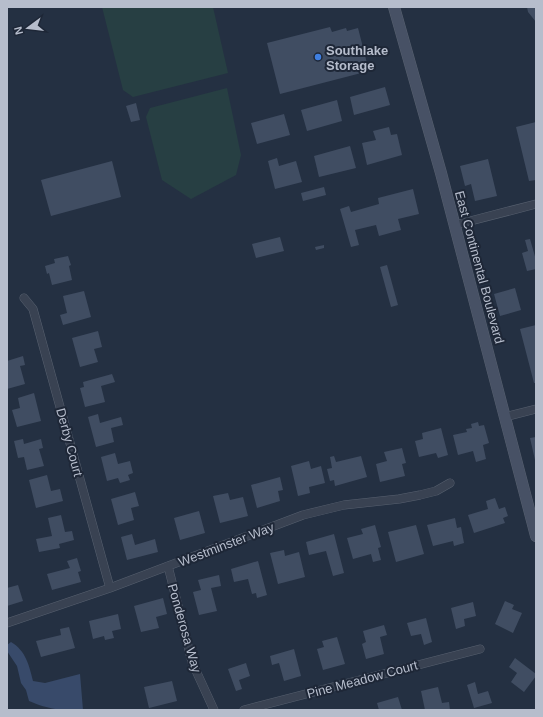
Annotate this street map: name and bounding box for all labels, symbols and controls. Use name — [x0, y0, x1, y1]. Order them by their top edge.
north arrow — [8, 8, 48, 48]
text: N — [12, 25, 25, 36]
place label: Southlake Storage — [326, 43, 388, 73]
marker: Southlake Storage — [313, 52, 323, 62]
street label: East Continental Boulevard — [452, 189, 507, 345]
street label: Derby Court — [53, 406, 86, 478]
street label: Westminster Way — [176, 519, 277, 570]
street label: Ponderosa Way — [165, 582, 205, 675]
street label: Pine Meadow Court — [305, 657, 420, 702]

